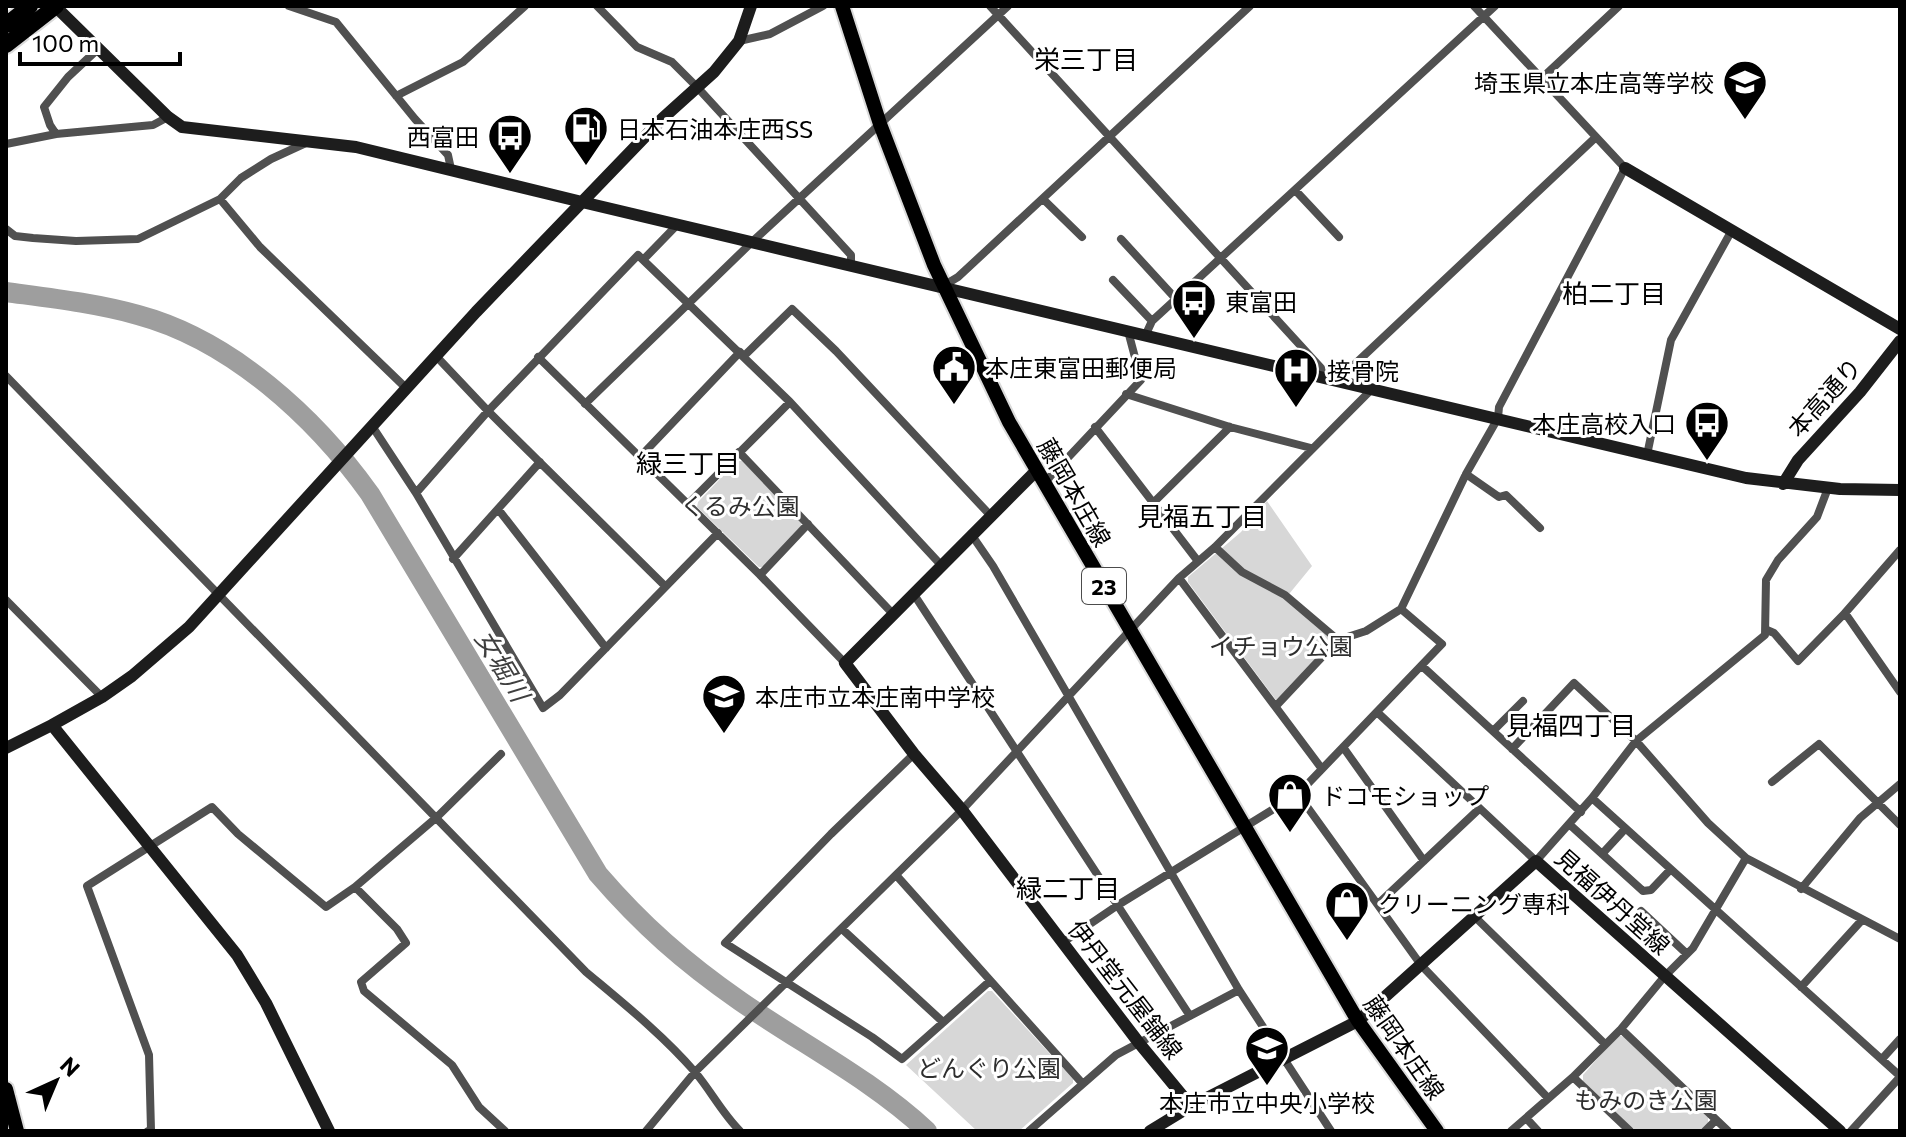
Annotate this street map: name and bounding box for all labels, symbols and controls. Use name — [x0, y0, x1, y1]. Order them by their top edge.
scale bar — [20, 16, 180, 66]
text: 100 m — [32, 28, 99, 57]
district label: 栄三丁目 — [1034, 43, 1138, 74]
school or university icon: 埼玉県立本庄高等学校 — [1721, 58, 1769, 121]
place label: 埼玉県立本庄高等学校 — [1474, 68, 1714, 97]
fuel station icon: 日本石油本庄西SS — [562, 104, 610, 167]
bus stop icon: 西富田 — [486, 112, 534, 175]
place label: 日本石油本庄西SS — [617, 114, 813, 143]
place label: 西富田 — [407, 122, 479, 151]
bus stop icon: 東富田 — [1170, 277, 1218, 340]
district label: 柏二丁目 — [1562, 277, 1666, 308]
place label: 東富田 — [1225, 287, 1297, 316]
public building icon: 本庄東富田郵便局 — [930, 343, 978, 406]
hospital icon: 接骨院 — [1272, 346, 1320, 409]
street label: 本高通り — [1781, 352, 1867, 442]
place label: 本庄東富田郵便局 — [985, 353, 1177, 382]
place label: 接骨院 — [1327, 356, 1399, 385]
bus stop icon: 本庄高校入口 — [1683, 399, 1731, 462]
place label: 本庄高校入口 — [1532, 409, 1676, 438]
street label: 藤岡本庄線 — [1032, 433, 1118, 551]
district label: 緑三丁目 — [636, 447, 740, 478]
park label: くるみ公園 — [680, 491, 800, 520]
district label: 見福五丁目 — [1137, 500, 1267, 531]
road number: 23 — [1082, 568, 1126, 604]
water label: 女堀川 — [470, 624, 538, 709]
park label: イチョウ公園 — [1209, 631, 1353, 660]
school or university icon: 本庄市立本庄南中学校 — [700, 672, 748, 735]
place label: 本庄市立本庄南中学校 — [755, 682, 995, 711]
district label: 見福四丁目 — [1506, 709, 1636, 740]
shop icon: ドコモショップ — [1266, 771, 1314, 834]
place label: ドコモショップ — [1321, 781, 1489, 810]
street label: 見福伊丹堂線 — [1550, 842, 1676, 960]
district label: 緑二丁目 — [1016, 872, 1120, 903]
shop icon: クリーニング専科 — [1323, 879, 1371, 942]
place label: クリーニング専科 — [1378, 889, 1570, 918]
street label: 伊丹堂元屋舗線 — [1063, 914, 1189, 1064]
street label: 藤岡本庄線 — [1359, 990, 1451, 1104]
school or university icon: 本庄市立中央小学校 — [1243, 1024, 1291, 1087]
north arrow — [16, 1041, 96, 1121]
text: N — [55, 1051, 86, 1082]
park label: どんぐり公園 — [917, 1053, 1061, 1082]
park label: もみのき公園 — [1574, 1085, 1718, 1114]
place label: 本庄市立中央小学校 — [1159, 1088, 1375, 1117]

